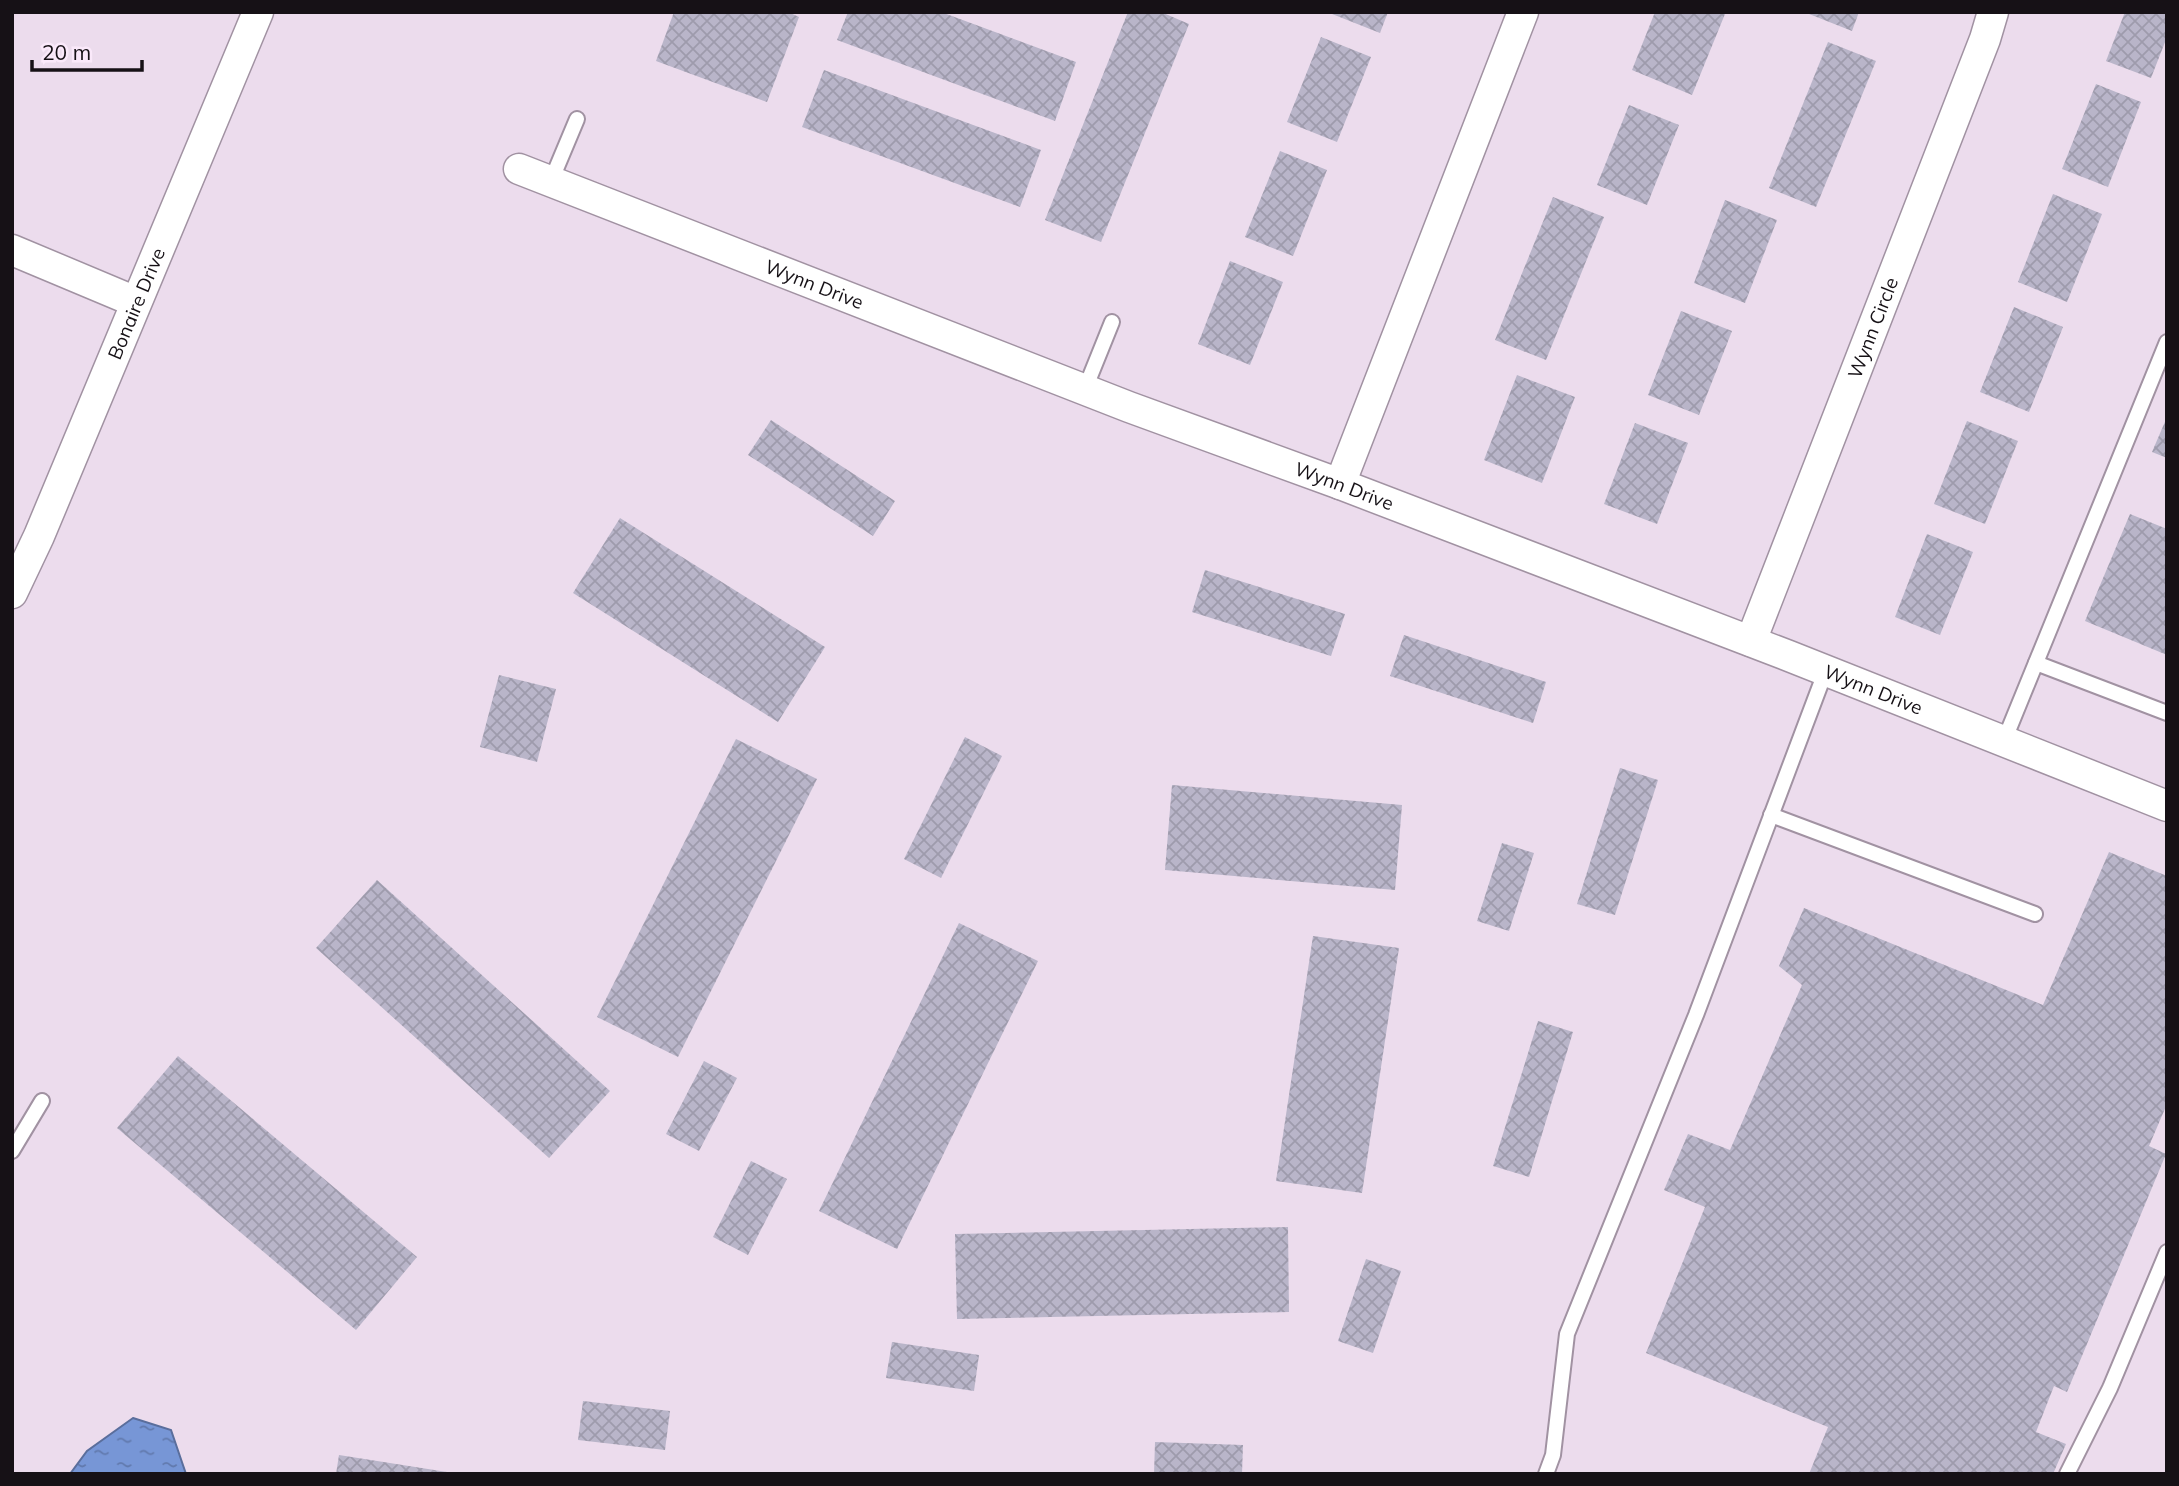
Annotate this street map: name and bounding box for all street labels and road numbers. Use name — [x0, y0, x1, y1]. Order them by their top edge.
street label: Bonaire Drive — [102, 244, 170, 363]
street label: Wynn Drive — [762, 254, 867, 314]
street label: Wynn Circle — [1842, 274, 1903, 382]
street label: Wynn Drive — [1291, 456, 1397, 515]
street label: Wynn Drive — [1821, 659, 1926, 720]

